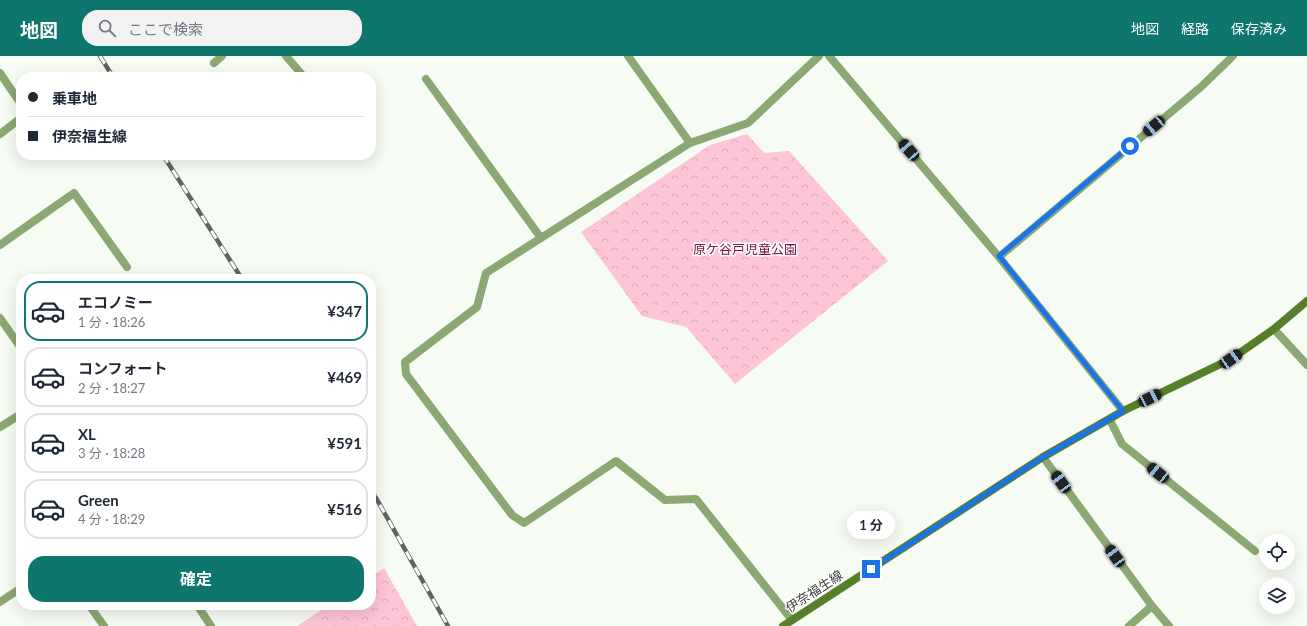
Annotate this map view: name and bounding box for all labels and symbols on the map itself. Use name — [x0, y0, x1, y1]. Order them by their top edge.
car — [1141, 114, 1167, 138]
car — [897, 137, 921, 163]
route start — [1121, 137, 1139, 155]
park label: 原ケ谷戸児童公園 — [693, 241, 797, 257]
car — [1218, 347, 1244, 371]
car — [1137, 387, 1163, 409]
car — [1145, 461, 1171, 485]
car — [1049, 469, 1073, 495]
callout: 1 分 — [847, 511, 895, 539]
car — [1103, 543, 1127, 569]
route end — [862, 560, 880, 578]
street label: 伊奈福生線 — [782, 567, 846, 615]

